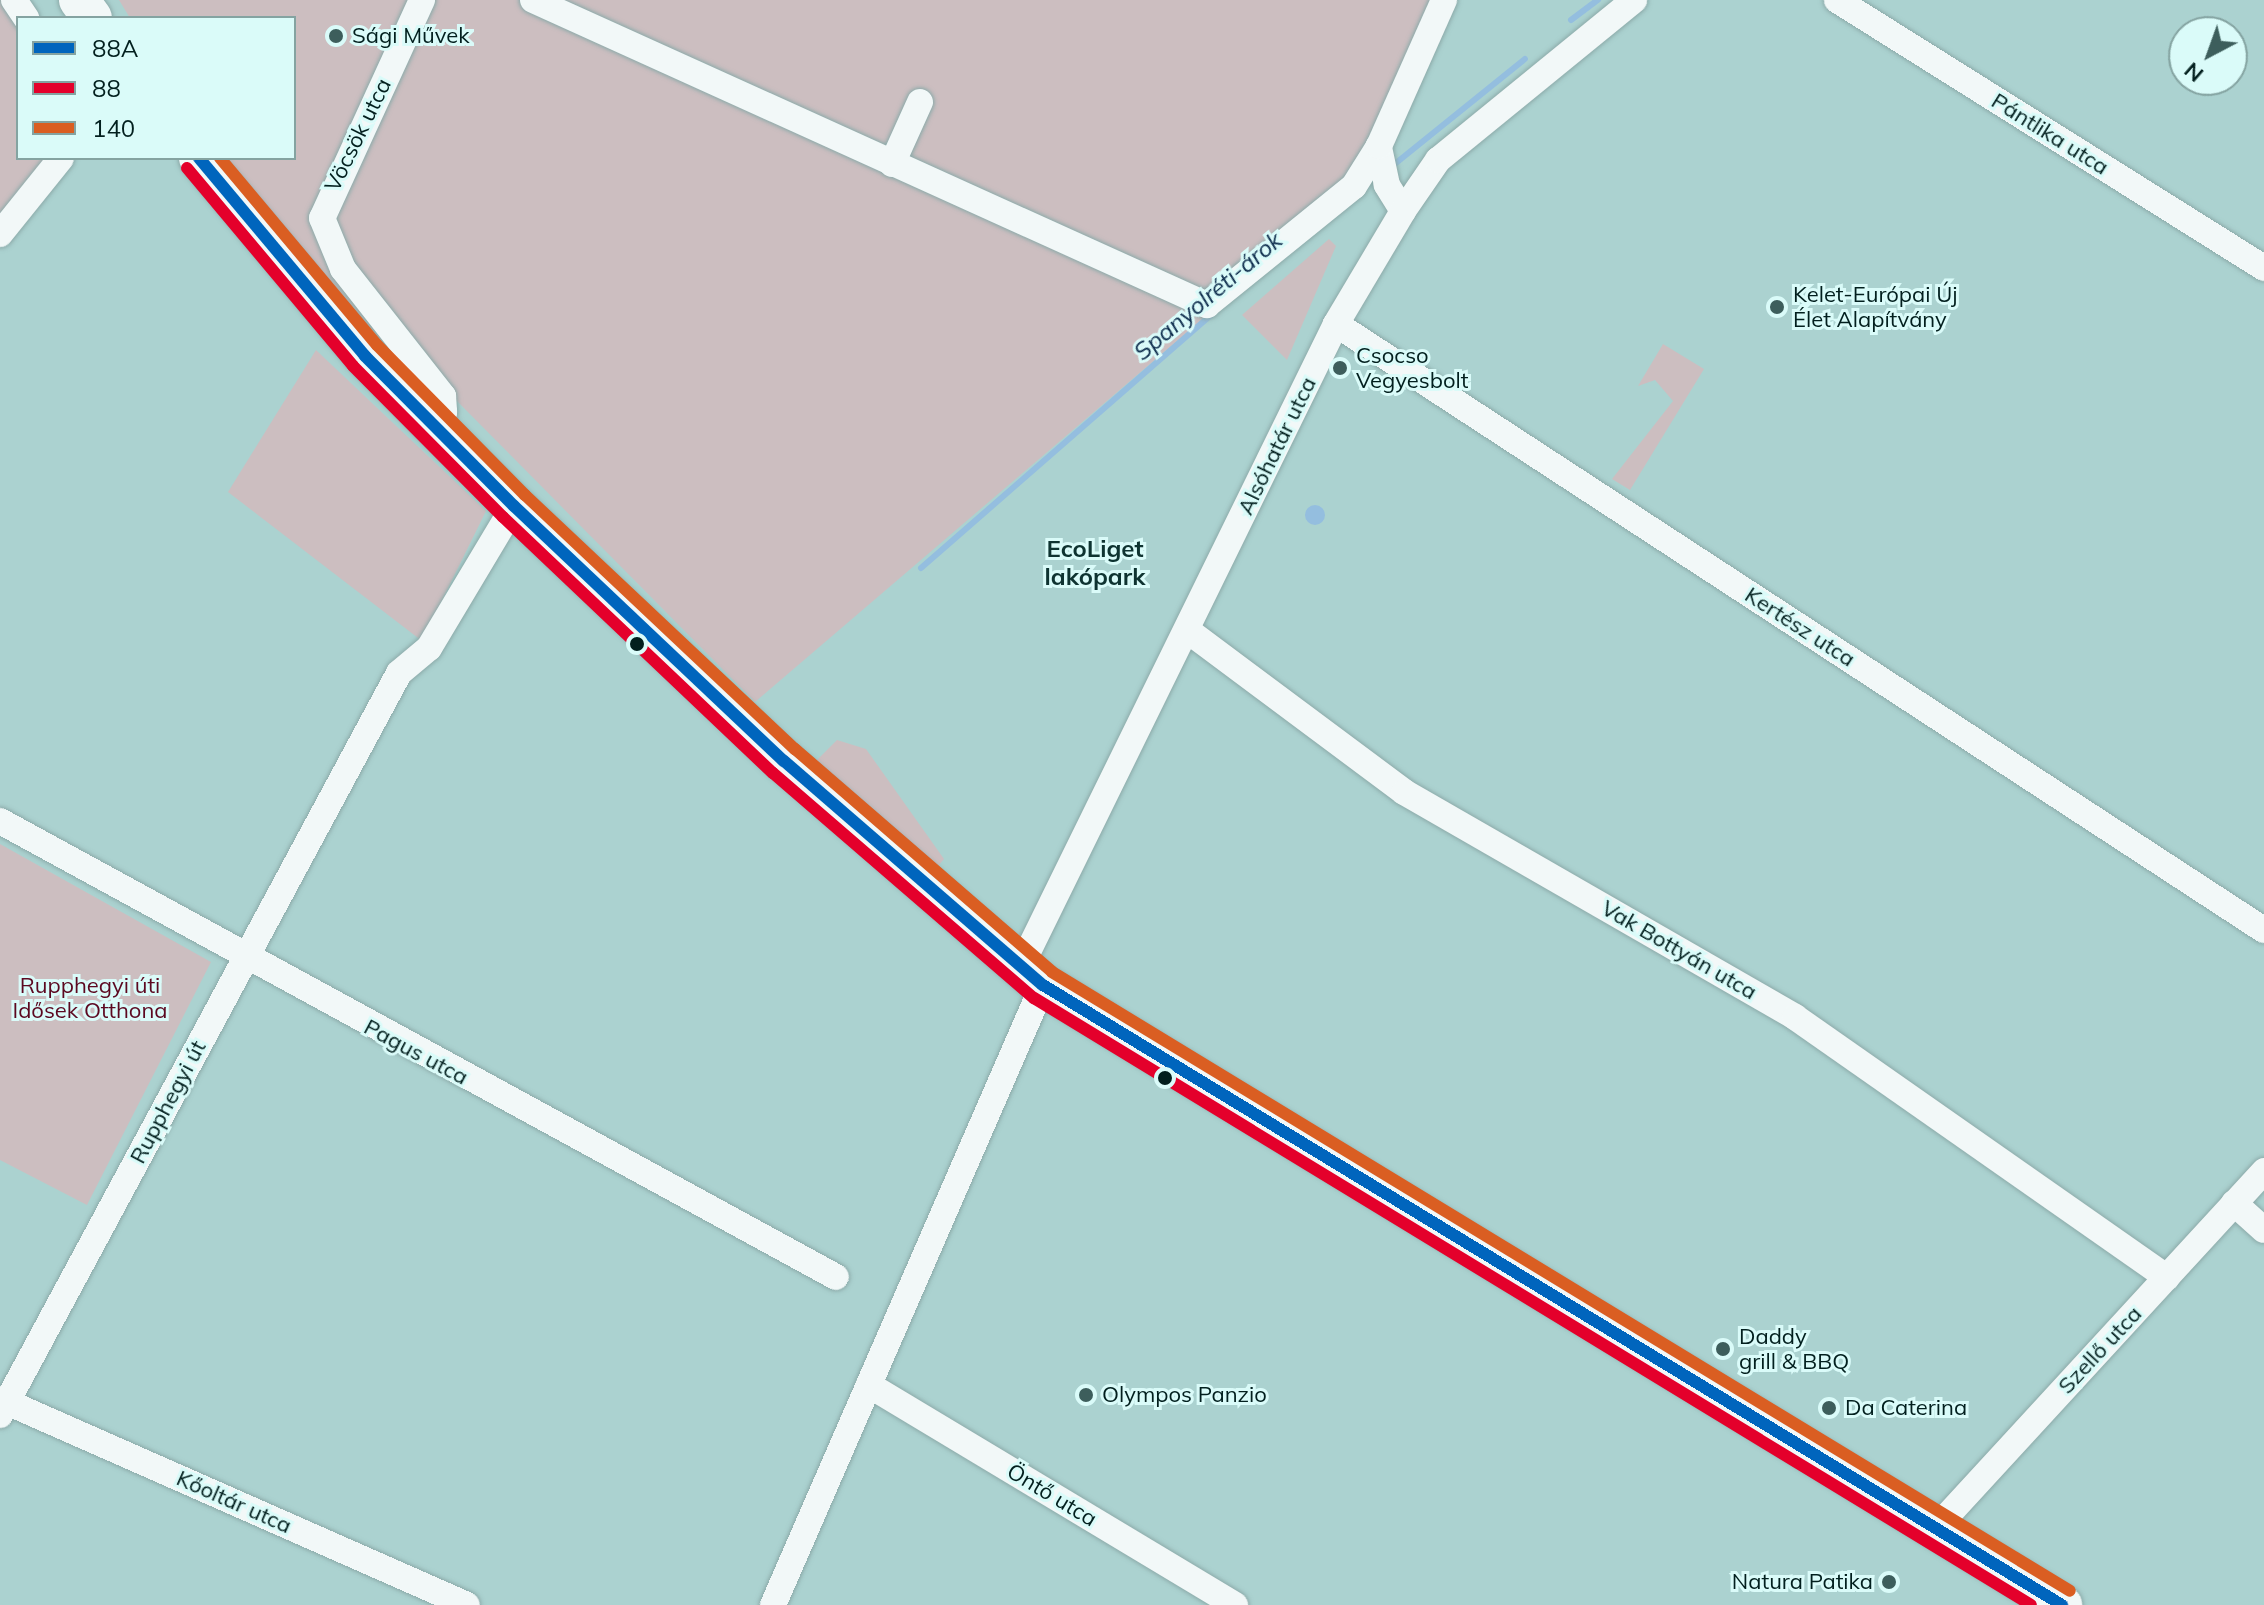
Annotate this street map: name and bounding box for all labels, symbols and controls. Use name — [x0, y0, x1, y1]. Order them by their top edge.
legend — [16, 16, 296, 160]
north arrow — [2168, 16, 2248, 96]
place label: Sági Művek — [352, 23, 470, 49]
marker: Sági Művek — [327, 27, 345, 45]
text: 88A — [92, 33, 138, 63]
text: N — [2178, 57, 2209, 89]
text: 88 — [92, 73, 121, 103]
street label: Vöcsök utca — [319, 74, 397, 196]
street label: Pántlika utca — [1987, 88, 2113, 180]
text: 140 — [92, 113, 135, 143]
water label: Spanyolréti-árok — [1128, 226, 1288, 366]
place label: Kelet-Európai Új Élet Alapítvány — [1793, 281, 1957, 332]
marker: Kelet-Európai Új Élet Alapítvány — [1768, 298, 1786, 316]
place label: Csocso Vegyesbolt — [1356, 342, 1468, 394]
marker: Csocso Vegyesbolt — [1331, 359, 1349, 377]
street label: Alsóhatár utca — [1232, 373, 1322, 519]
district label: EcoLiget lakópark — [1045, 535, 1145, 591]
street label: Kertész utca — [1740, 582, 1860, 672]
unlabelled marker — [629, 636, 645, 652]
street label: Vak Bottyán utca — [1597, 895, 1761, 1005]
park label: Rupphegyi úti Idősek Otthona — [12, 972, 168, 1024]
street label: Pagus utca — [360, 1014, 472, 1090]
street label: Rupphegyi út — [125, 1036, 211, 1168]
unlabelled marker — [1157, 1070, 1173, 1086]
street label: Szellő utca — [2053, 1301, 2147, 1399]
place label: Daddy grill & BBQ — [1739, 1323, 1849, 1374]
marker: Daddy grill & BBQ — [1714, 1340, 1732, 1358]
place label: Olympos Panzio — [1102, 1382, 1267, 1408]
marker: Olympos Panzio — [1077, 1386, 1095, 1404]
place label: Da Caterina — [1845, 1395, 1967, 1421]
marker: Da Caterina — [1820, 1399, 1838, 1417]
street label: Öntő utca — [1002, 1458, 1102, 1532]
street label: Kőoltár utca — [172, 1465, 296, 1539]
place label: Natura Patika — [1732, 1569, 1873, 1595]
marker: Natura Patika — [1880, 1573, 1898, 1591]

